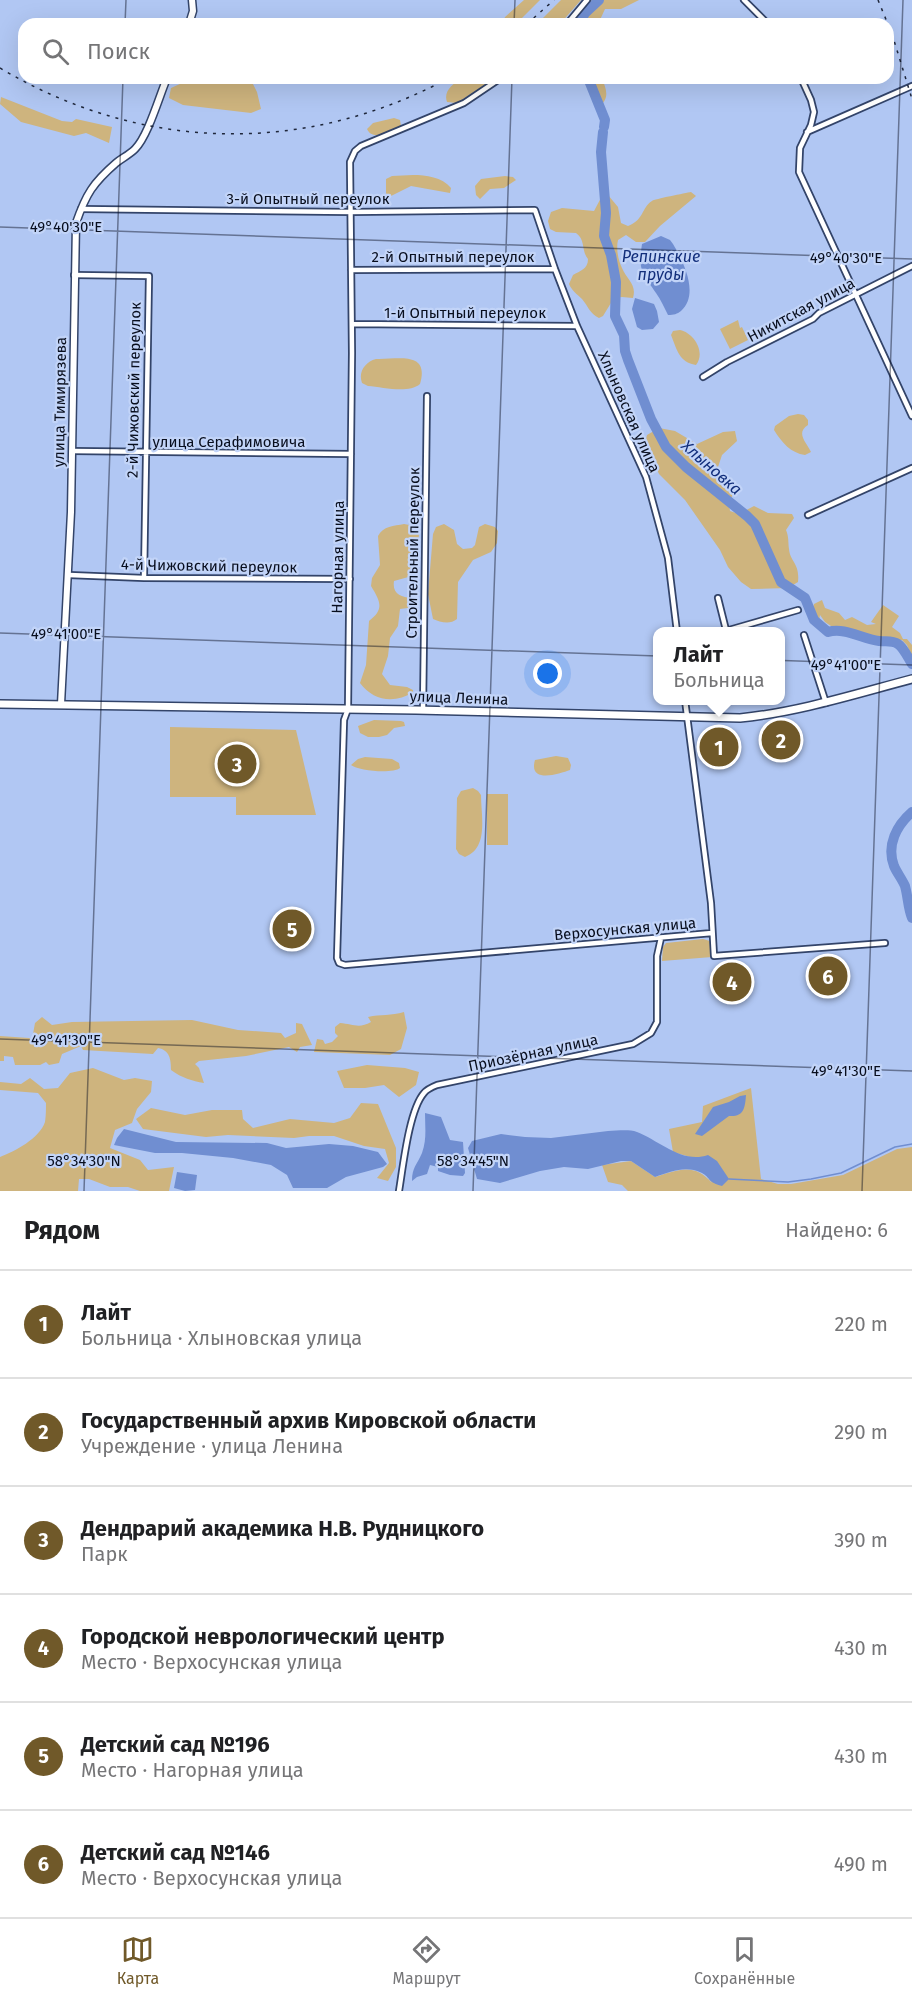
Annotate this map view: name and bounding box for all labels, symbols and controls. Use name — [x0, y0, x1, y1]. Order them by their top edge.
search box — [18, 18, 894, 84]
icon: search — [39, 35, 72, 68]
text: Поиск — [87, 38, 150, 65]
street label: 3-й Опытный переулок — [227, 190, 390, 208]
text: 49°40'30"E — [30, 218, 102, 236]
water label: Репинские пруды — [622, 247, 700, 284]
street label: 2-й Опытный переулок — [372, 248, 535, 266]
text: 49°40'30"E — [810, 249, 882, 267]
street label: Никитская улица — [744, 274, 858, 346]
street label: 2-й Чижовский переулок — [123, 302, 145, 478]
street label: 1-й Опытный переулок — [384, 304, 546, 322]
street label: улица Тимирязева — [50, 337, 70, 467]
street label: Хлыновская улица — [594, 349, 664, 475]
street label: улица Серафимовича — [153, 433, 305, 451]
water label: Хлыновка — [677, 435, 746, 499]
street label: Строительный переулок — [403, 467, 423, 639]
street label: Нагорная улица — [328, 500, 348, 614]
street label: 4-й Чижовский переулок — [121, 555, 298, 577]
text: 49°41'00"E — [31, 625, 101, 643]
popup — [653, 627, 785, 705]
text: Лайт — [673, 641, 723, 668]
text: 49°41'00"E — [811, 656, 881, 674]
your location — [533, 659, 562, 688]
text: Больница — [673, 668, 765, 692]
street label: улица Ленина — [409, 687, 509, 709]
pin: 2 — [762, 718, 800, 762]
pin: 1 — [700, 724, 738, 770]
pin: 3 — [218, 742, 256, 786]
pin: 5 — [272, 906, 312, 952]
street label: Верхосунская улица — [553, 914, 697, 944]
pin: 6 — [808, 954, 848, 998]
pin: 4 — [712, 960, 752, 1004]
street label: Приозёрная улица — [467, 1030, 599, 1076]
text: 49°41'30"E — [31, 1031, 101, 1049]
text: 49°41'30"E — [811, 1062, 881, 1080]
text: 58°34'30"N — [47, 1152, 121, 1170]
text: 58°34'45"N — [437, 1152, 509, 1170]
text: Рядом — [24, 1215, 100, 1246]
text: Найдено: 6 — [785, 1218, 888, 1242]
text: Лайт — [81, 1299, 131, 1326]
text: 1 — [39, 1312, 48, 1336]
text: 220 m — [835, 1312, 888, 1336]
text: Больница · Хлыновская улица — [81, 1326, 362, 1350]
text: Государственный архив Кировской области — [81, 1407, 536, 1434]
text: 2 — [38, 1420, 49, 1444]
text: 290 m — [834, 1420, 888, 1444]
text: Учреждение · улица Ленина — [81, 1434, 343, 1458]
text: Дендрарий академика Н.В. Рудницкого — [81, 1515, 484, 1542]
text: 3 — [38, 1528, 49, 1552]
text: 390 m — [834, 1528, 888, 1552]
text: Парк — [81, 1542, 128, 1566]
text: Городской неврологический центр — [81, 1623, 445, 1650]
text: 4 — [38, 1636, 49, 1660]
text: 430 m — [834, 1636, 888, 1660]
text: Место · Верхосунская улица — [81, 1650, 342, 1674]
text: Детский сад №196 — [81, 1731, 270, 1758]
text: 5 — [38, 1744, 49, 1768]
text: 430 m — [834, 1744, 888, 1768]
text: Место · Нагорная улица — [81, 1758, 304, 1782]
text: Детский сад №146 — [81, 1839, 270, 1866]
text: 6 — [38, 1852, 49, 1876]
text: 490 m — [834, 1852, 888, 1876]
text: Место · Верхосунская улица — [81, 1866, 342, 1890]
tab: Карта — [117, 1933, 159, 1988]
tab: Маршрут — [393, 1933, 461, 1988]
tab: Сохранённые — [694, 1933, 795, 1988]

